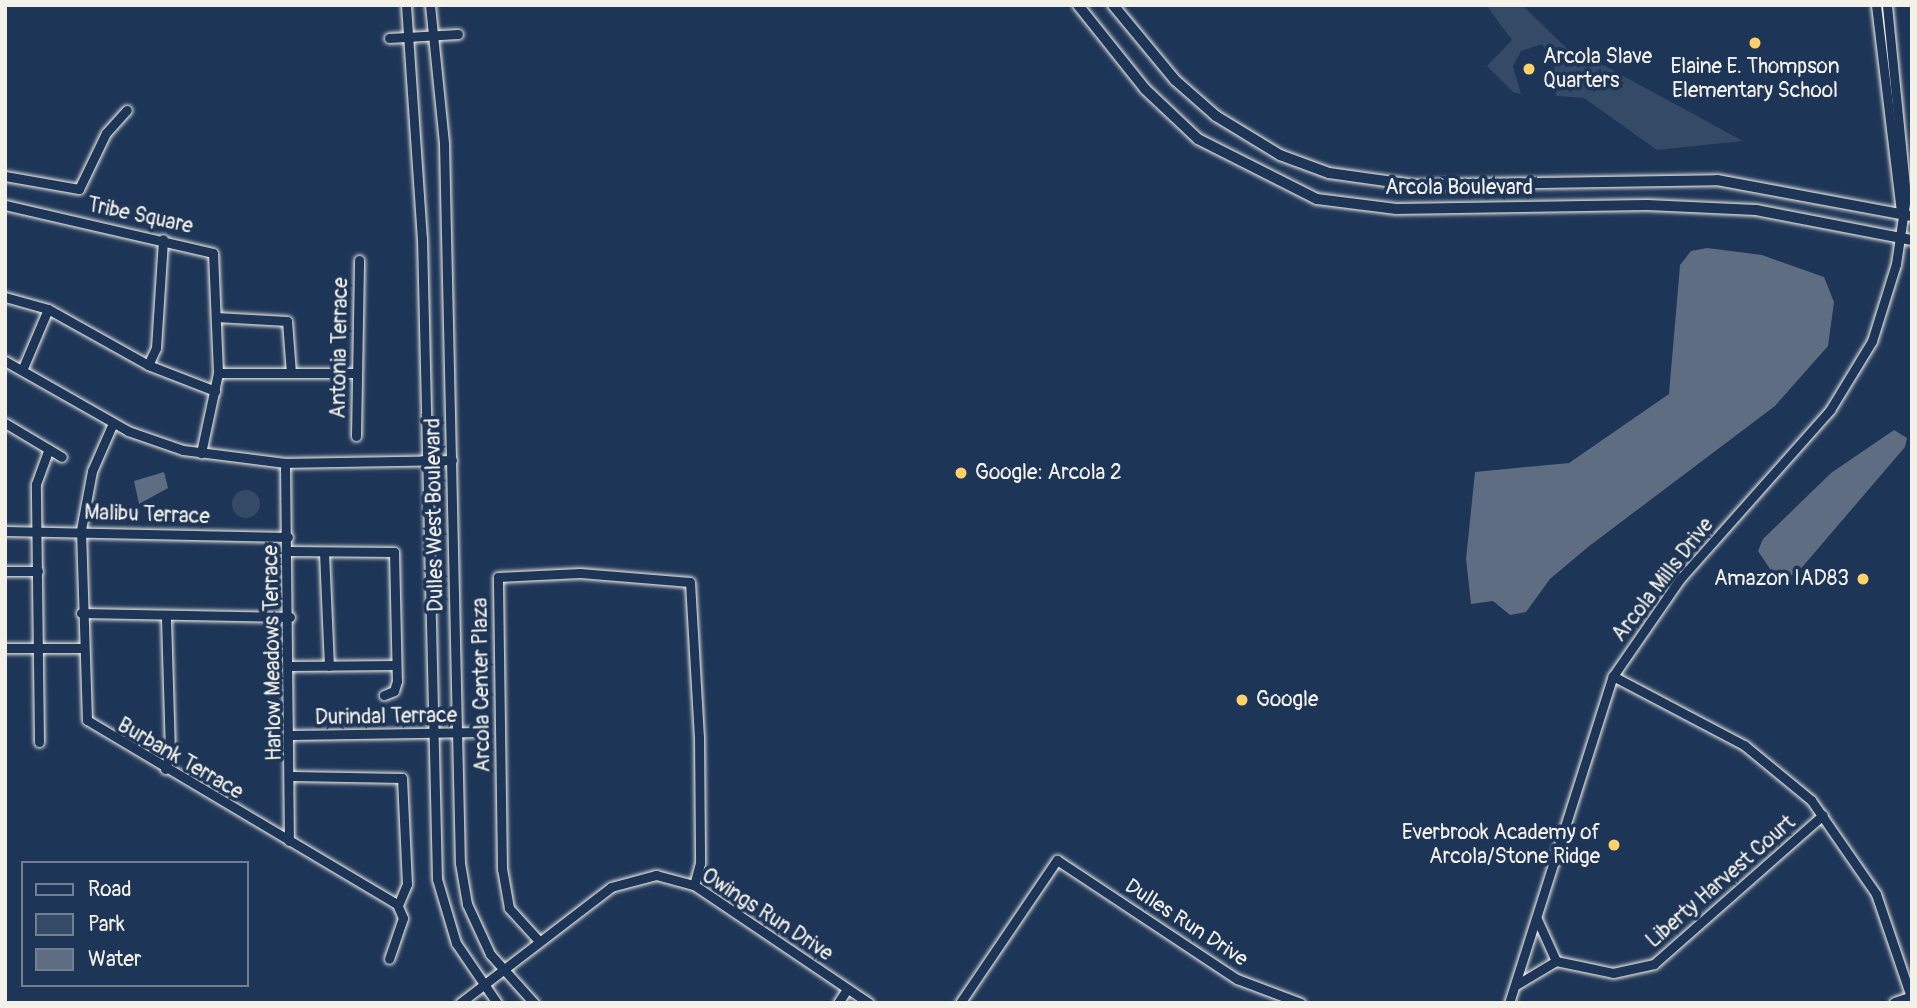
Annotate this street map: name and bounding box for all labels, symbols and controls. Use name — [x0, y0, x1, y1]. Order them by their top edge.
marker: Elaine E. Thompson Elementary School — [1747, 35, 1763, 51]
place label: Arcola Slave Quarters — [1543, 44, 1652, 94]
place label: Elaine E. Thompson Elementary School — [1670, 54, 1840, 104]
marker: Arcola Slave Quarters — [1521, 61, 1537, 77]
street label: Arcola Boulevard — [1385, 175, 1533, 201]
street label: Tribe Square — [85, 193, 195, 239]
street label: Antonia Terrace — [326, 277, 354, 419]
street label: Dulles West Boulevard — [421, 418, 449, 612]
place label: Google: Arcola 2 — [975, 460, 1122, 486]
marker: Google: Arcola 2 — [953, 465, 969, 481]
street label: Malibu Terrace — [84, 500, 210, 530]
street label: Arcola Mills Drive — [1607, 513, 1719, 647]
street label: Harlow Meadows Terrace — [259, 545, 287, 761]
place label: Amazon IAD83 — [1714, 566, 1849, 592]
marker: Amazon IAD83 — [1855, 571, 1871, 587]
street label: Arcola Center Plaza — [468, 597, 496, 773]
place label: Google — [1256, 687, 1318, 713]
marker: Google — [1234, 692, 1250, 708]
street label: Durindal Terrace — [315, 703, 457, 731]
street label: Burbank Terrace — [113, 713, 247, 805]
street label: Liberty Harvest Court — [1641, 810, 1801, 954]
place label: Everbrook Academy of Arcola/Stone Ridge — [1402, 820, 1600, 870]
marker: Everbrook Academy of Arcola/Stone Ridge — [1606, 837, 1622, 853]
legend — [21, 861, 248, 987]
street label: Owings Run Drive — [697, 863, 837, 967]
street label: Dulles Run Drive — [1120, 874, 1252, 972]
text: Road — [88, 876, 132, 903]
text: Park — [88, 911, 125, 938]
text: Water — [88, 946, 141, 973]

